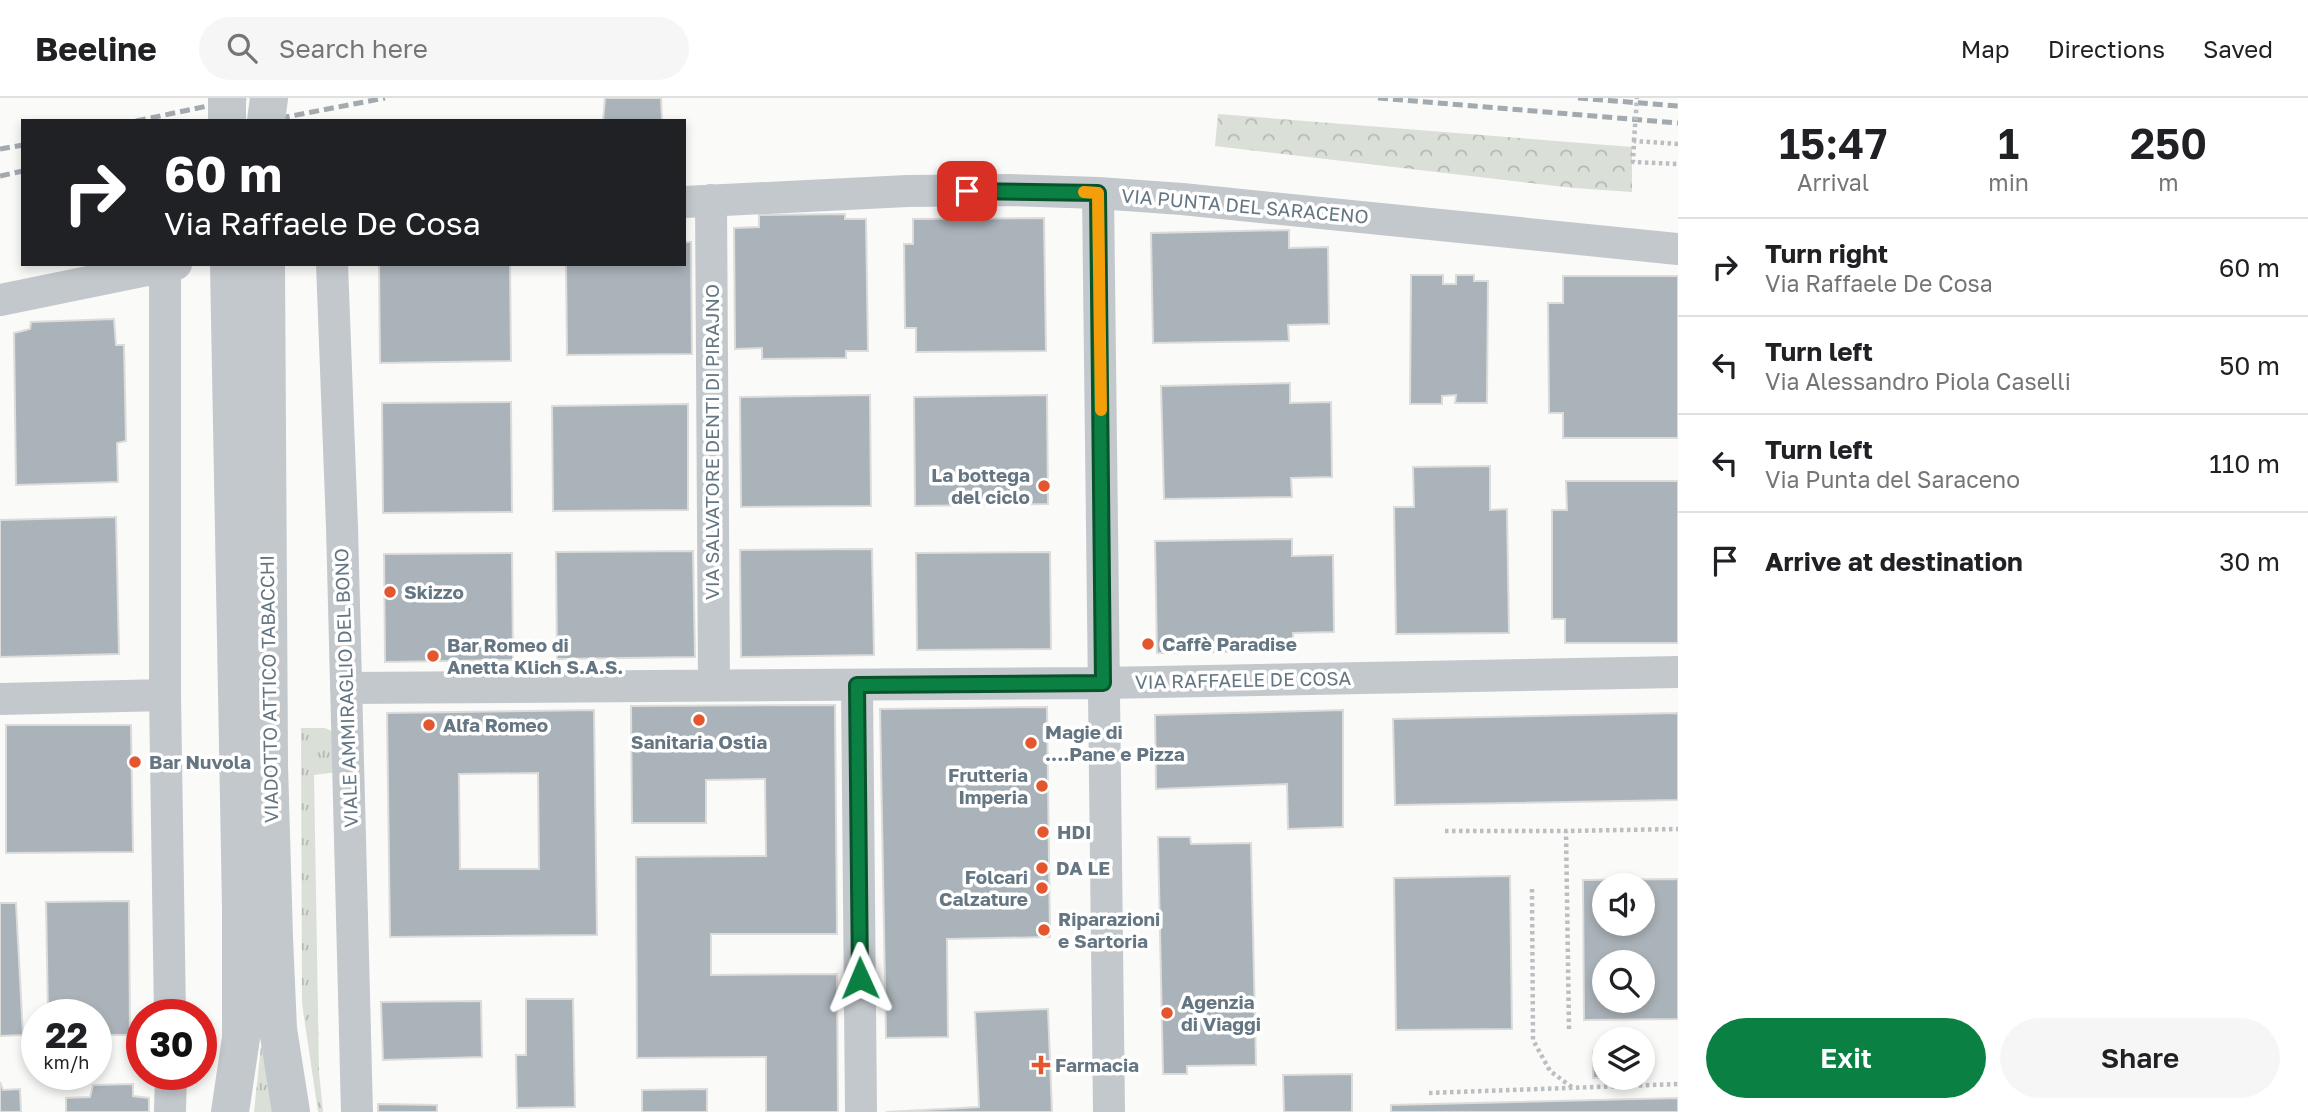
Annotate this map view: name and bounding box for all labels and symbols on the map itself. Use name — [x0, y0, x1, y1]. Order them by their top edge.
pin — [937, 161, 997, 221]
street label: VIA PUNTA DEL SARACENO — [1120, 183, 1370, 228]
street label: VIA SALVATORE DENTI DI PIRAJNO — [700, 284, 723, 600]
place label: La bottega del ciclo — [931, 463, 1030, 508]
marker: La bottega del ciclo — [1036, 478, 1052, 494]
street label: VIALE AMMIRAGLIO DEL BONO — [329, 548, 362, 828]
street label: VIADOTTO ATTICO TABACCHI — [255, 555, 282, 823]
place label: Skizzo — [404, 580, 464, 603]
marker: Skizzo — [382, 584, 398, 600]
place label: Caffè Paradise — [1162, 632, 1297, 655]
place label: Bar Romeo di Anetta Klich S.A.S. — [447, 633, 623, 678]
marker: Caffè Paradise — [1140, 636, 1156, 652]
marker: Bar Romeo di Anetta Klich S.A.S. — [425, 648, 441, 664]
street label: VIA RAFFAELE DE COSA — [1135, 666, 1351, 693]
marker: Sanitaria Ostia — [691, 712, 707, 728]
place label: Alfa Romeo — [443, 713, 548, 736]
marker: Alfa Romeo — [421, 717, 437, 733]
place label: Magie di ....Pane e Pizza — [1045, 720, 1185, 765]
place label: Sanitaria Ostia — [631, 730, 767, 753]
marker: Magie di ....Pane e Pizza — [1023, 735, 1039, 751]
place label: Bar Nuvola — [149, 750, 251, 773]
marker: Bar Nuvola — [127, 754, 143, 770]
place label: Frutteria Imperia — [948, 763, 1028, 808]
marker: Frutteria Imperia — [1034, 778, 1050, 794]
place label: HDI — [1057, 820, 1092, 843]
marker: HDI — [1035, 824, 1051, 840]
place label: DA LE — [1056, 856, 1110, 879]
marker: DA LE — [1034, 860, 1050, 876]
place label: Folcari Calzature — [939, 865, 1028, 910]
marker: Folcari Calzature — [1034, 880, 1050, 896]
place label: Riparazioni e Sartoria — [1058, 907, 1160, 952]
marker: Riparazioni e Sartoria — [1036, 922, 1052, 938]
position arrow — [823, 941, 897, 1015]
place label: Agenzia di Viaggi — [1181, 990, 1261, 1035]
speed limit sign: 30 — [126, 999, 217, 1090]
marker: Agenzia di Viaggi — [1159, 1005, 1175, 1021]
place label: Farmacia — [1055, 1053, 1139, 1076]
marker: Farmacia — [1033, 1057, 1049, 1073]

